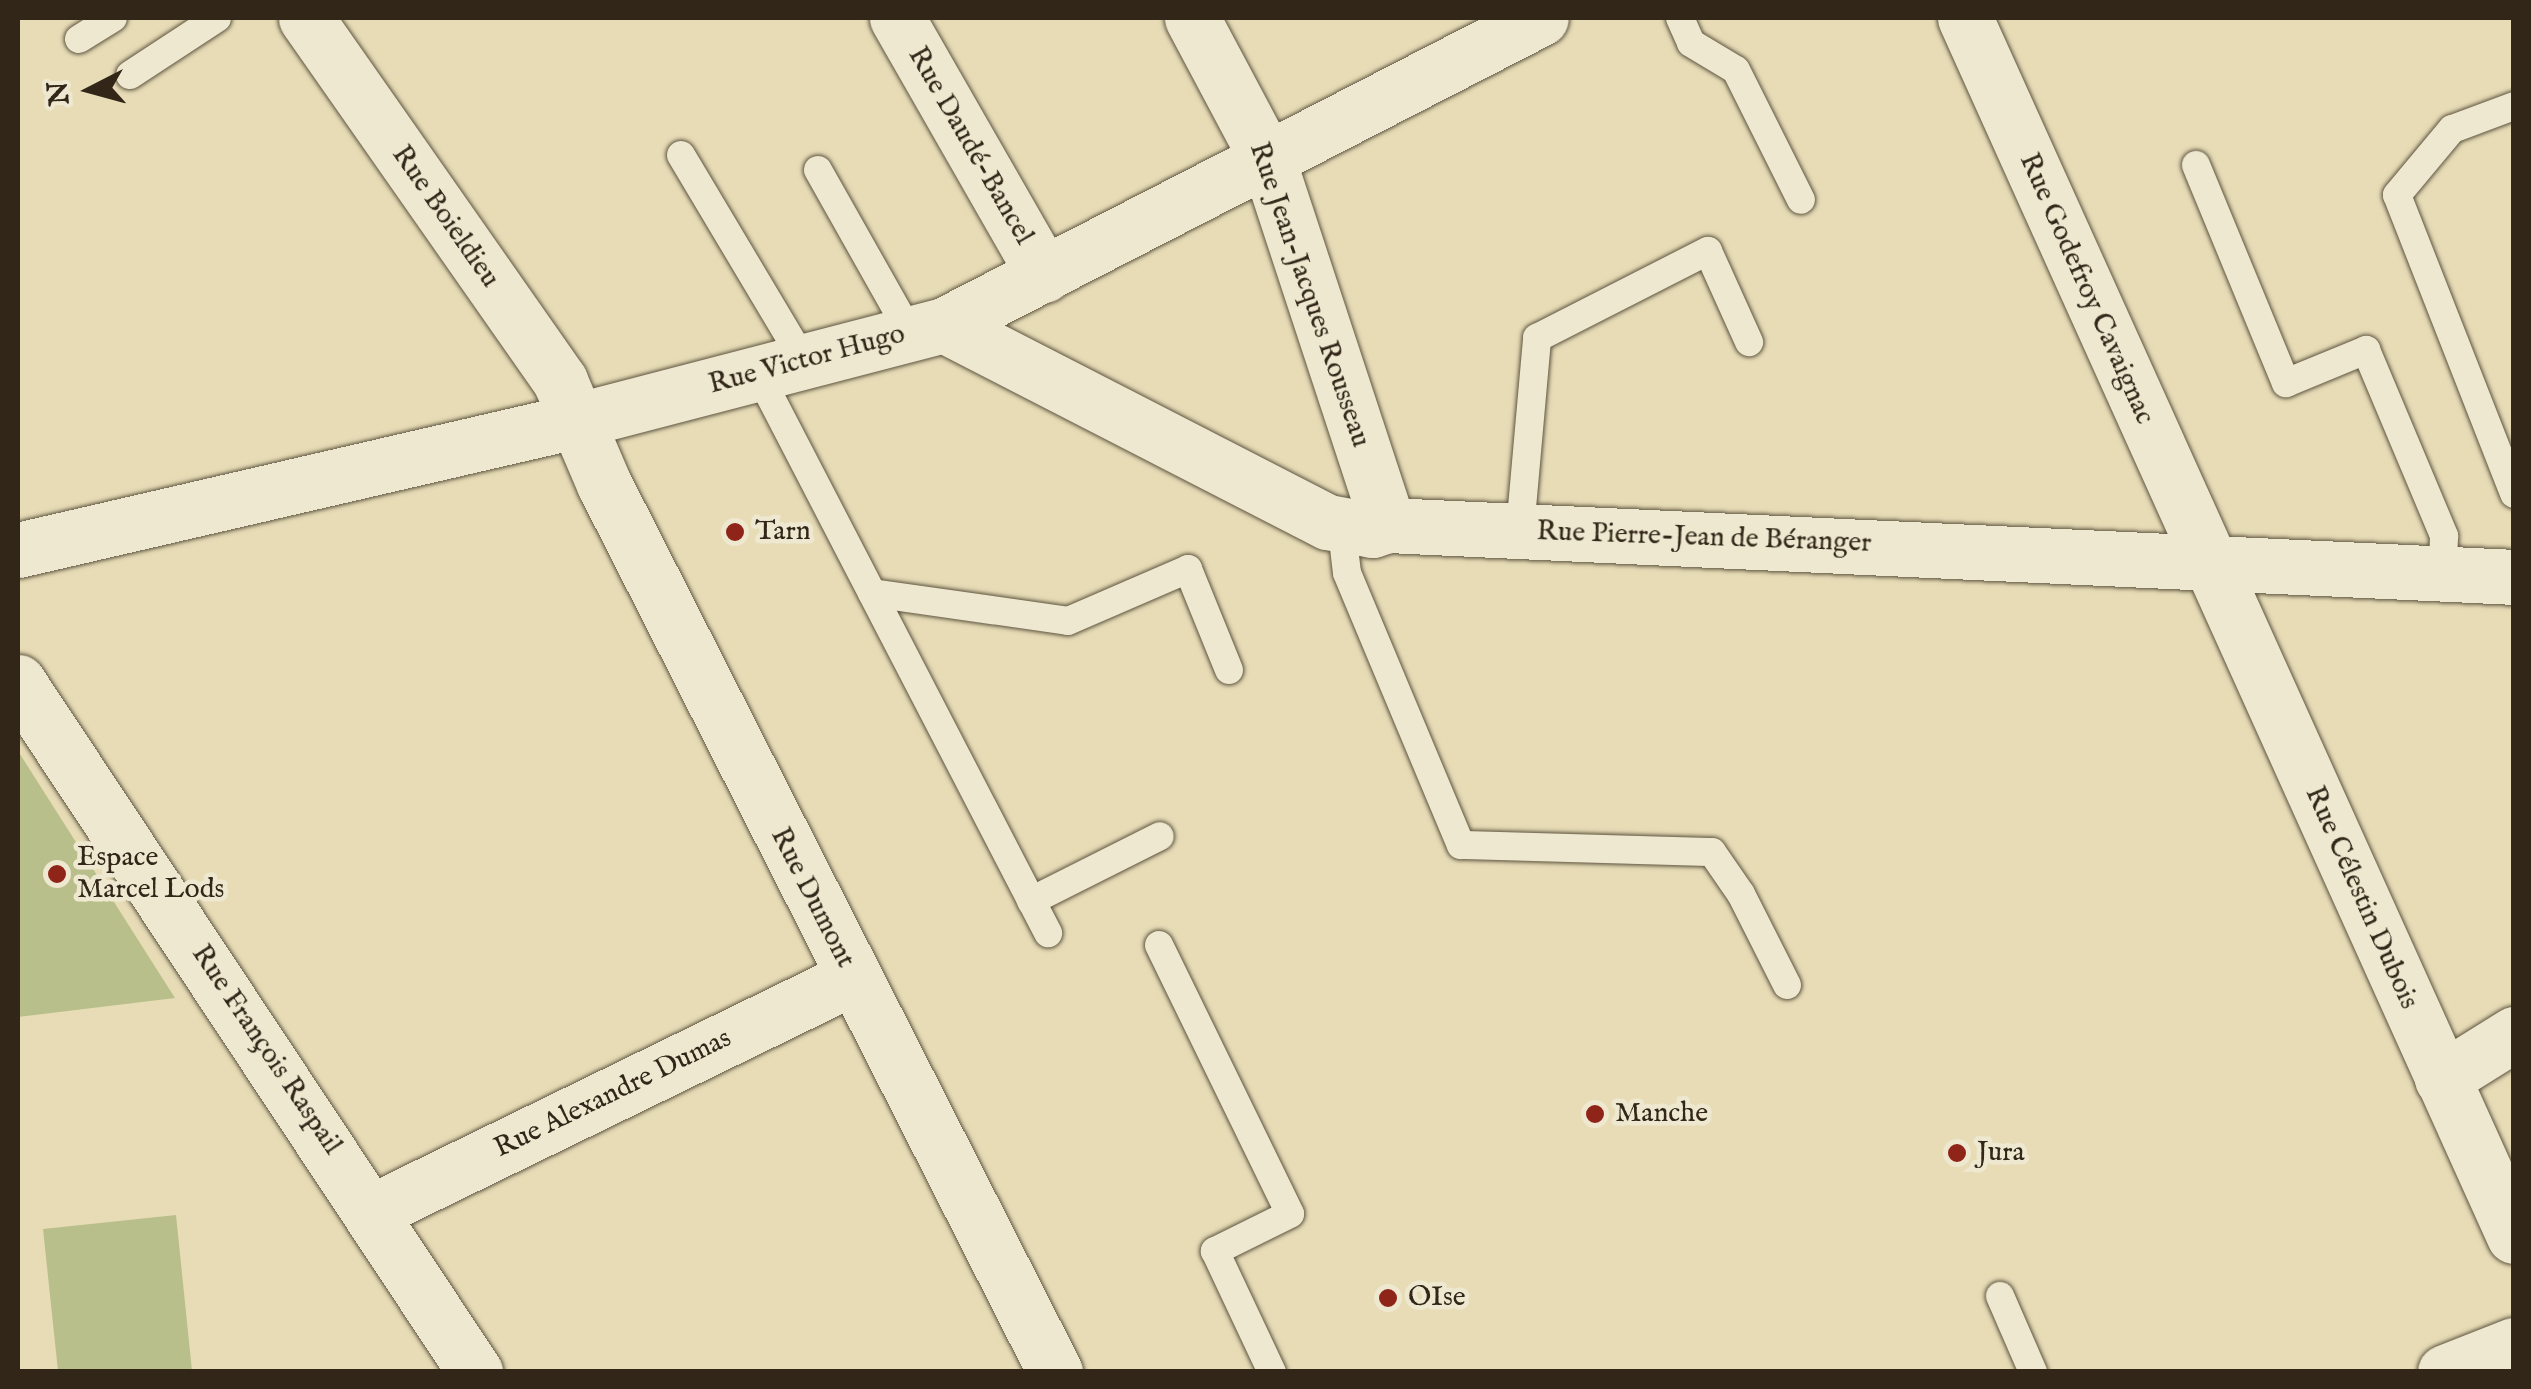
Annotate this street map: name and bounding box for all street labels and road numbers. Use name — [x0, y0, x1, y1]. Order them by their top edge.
street label: Rue Daudé-Bancel — [900, 41, 1040, 251]
street label: Rue Jean-Jacques Rousseau — [1241, 138, 1377, 452]
street label: Rue Boieldieu — [384, 140, 506, 294]
street label: Rue Godefroy Cavaignac — [2011, 148, 2161, 430]
street label: Rue Victor Hugo — [705, 318, 909, 402]
street label: Rue Pierre-Jean de Béranger — [1536, 515, 1872, 561]
street label: Rue Célestin Dubois — [2297, 781, 2425, 1015]
street label: Rue Dumont — [762, 822, 862, 974]
street label: Rue François Raspail — [183, 939, 349, 1161]
street label: Rue Alexandre Dumas — [489, 1022, 737, 1166]

